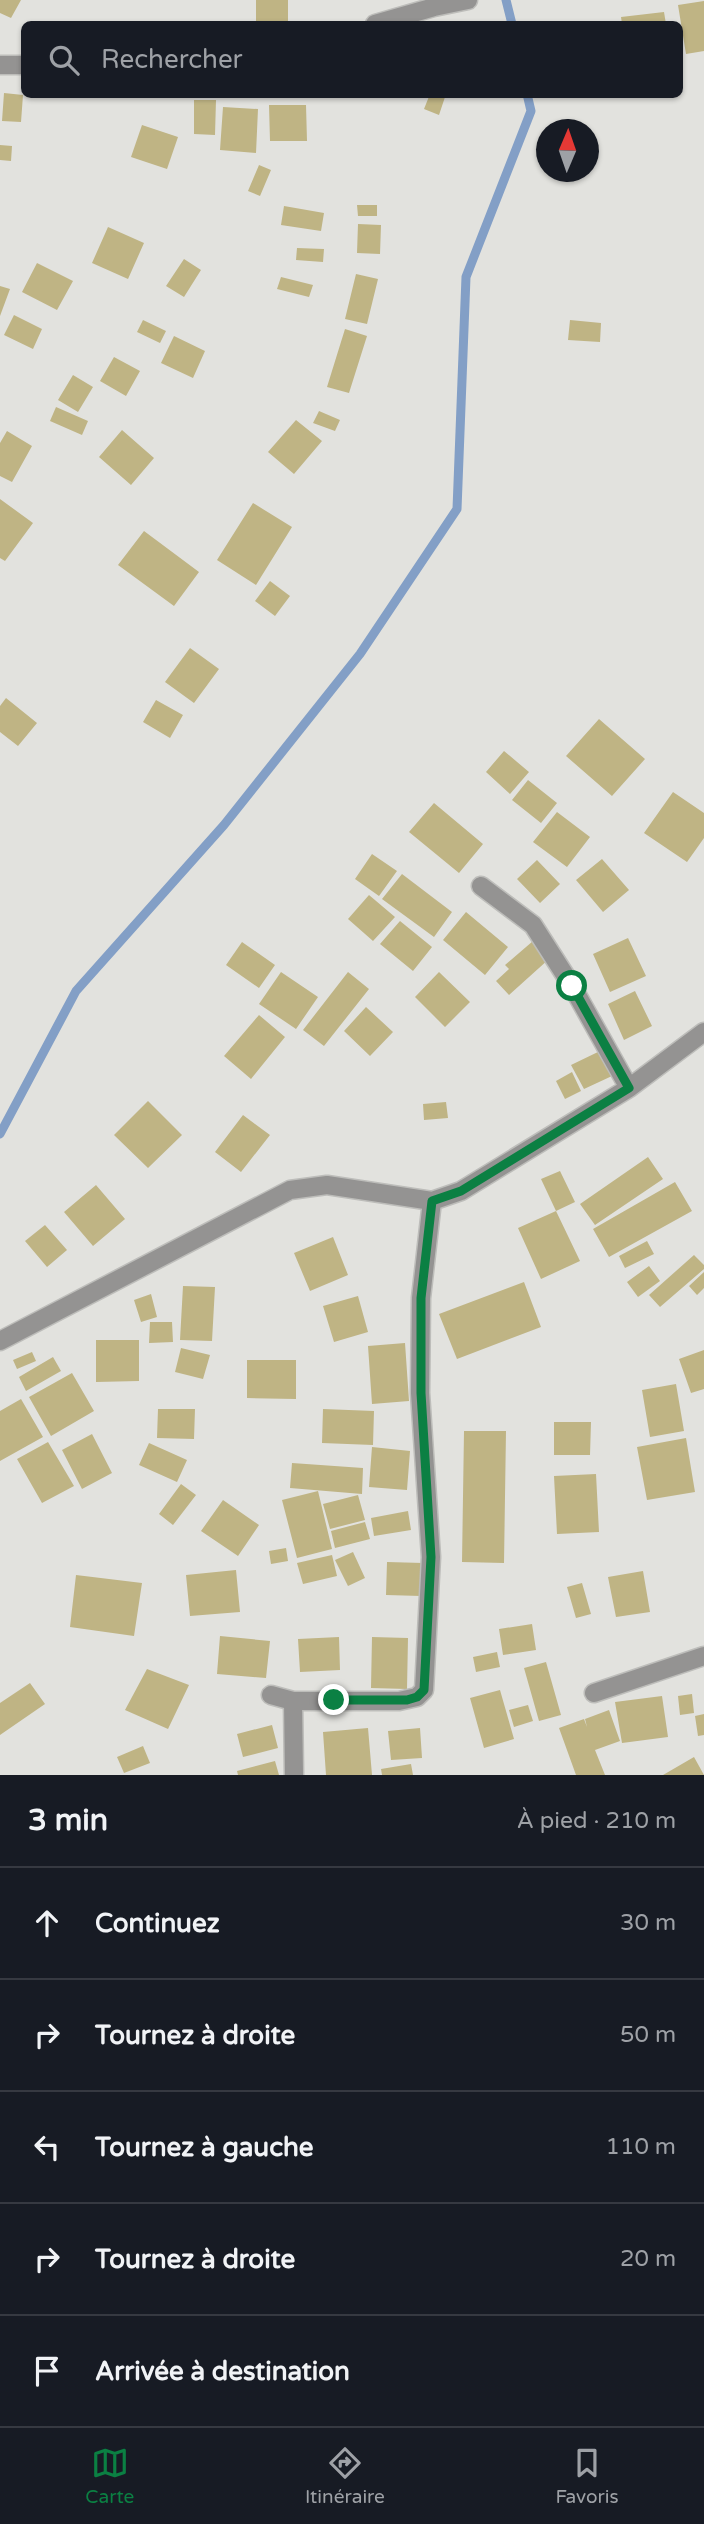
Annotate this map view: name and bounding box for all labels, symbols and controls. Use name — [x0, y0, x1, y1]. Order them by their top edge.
search box — [21, 21, 683, 98]
icon: search — [45, 41, 83, 79]
text: Rechercher — [101, 44, 243, 75]
north arrow — [536, 119, 599, 182]
route start — [556, 970, 587, 1001]
route end — [318, 1684, 349, 1715]
text: 3 min — [28, 1802, 108, 1839]
text: À pied · 210 m — [517, 1807, 676, 1835]
icon: ahead — [28, 1904, 66, 1942]
text: Continuez — [95, 1908, 220, 1939]
text: 30 m — [620, 1909, 676, 1937]
icon: right — [28, 2016, 66, 2054]
text: Tournez à droite — [95, 2020, 295, 2051]
text: 50 m — [620, 2021, 676, 2049]
icon: left — [28, 2128, 66, 2166]
text: Tournez à gauche — [95, 2132, 314, 2163]
text: 110 m — [606, 2133, 676, 2161]
icon: right — [28, 2240, 66, 2278]
text: Tournez à droite — [95, 2244, 295, 2275]
text: 20 m — [620, 2245, 676, 2273]
icon: arrive — [28, 2352, 66, 2390]
text: Arrivée à destination — [95, 2356, 350, 2387]
tab: Carte — [85, 2444, 134, 2508]
tab: Itinéraire — [305, 2444, 385, 2508]
tab: Favoris — [555, 2444, 619, 2508]

